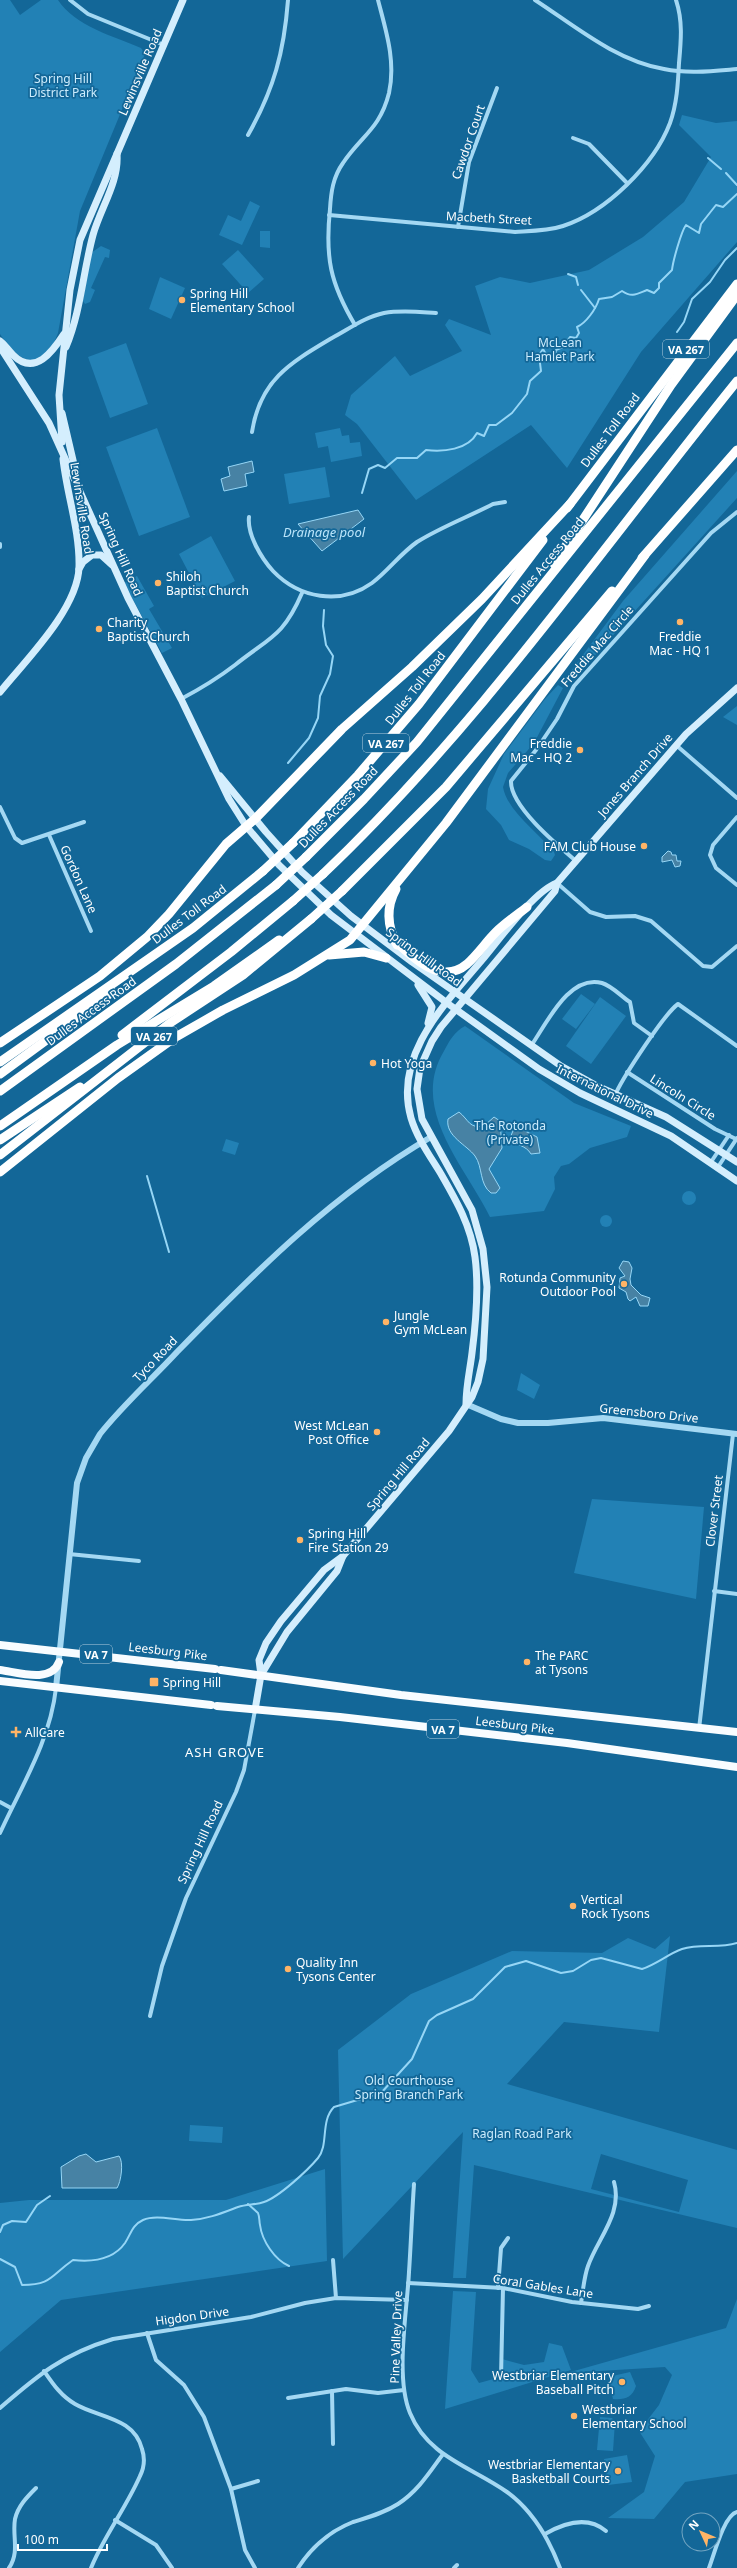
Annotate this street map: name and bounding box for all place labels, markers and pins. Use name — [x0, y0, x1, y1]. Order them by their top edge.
place label: Spring Hill Elementary School — [190, 285, 295, 316]
marker: Spring Hill Elementary School — [177, 295, 187, 305]
place label: Shiloh Baptist Church — [166, 568, 249, 599]
marker: Shiloh Baptist Church — [153, 578, 163, 588]
place label: Charity Baptist Church — [107, 614, 190, 645]
marker: Freddie Mac - HQ 1 — [675, 617, 685, 627]
marker: Charity Baptist Church — [94, 624, 104, 634]
place label: Freddie Mac - HQ 1 — [649, 628, 711, 659]
place label: Freddie Mac - HQ 2 — [510, 735, 572, 766]
marker: Freddie Mac - HQ 2 — [575, 745, 585, 755]
place label: FAM Club House — [544, 838, 636, 855]
marker: FAM Club House — [639, 841, 649, 851]
place label: Hot Yoga — [381, 1055, 432, 1072]
marker: Hot Yoga — [368, 1058, 378, 1068]
place label: Rotunda Community Outdoor Pool — [499, 1269, 617, 1300]
marker: Rotunda Community Outdoor Pool — [619, 1279, 629, 1289]
place label: Jungle Gym McLean — [393, 1307, 467, 1338]
marker: Jungle Gym McLean — [381, 1317, 391, 1327]
place label: West McLean Post Office — [294, 1417, 369, 1448]
marker: West McLean Post Office — [372, 1427, 382, 1437]
place label: Spring Hill Fire Station 29 — [308, 1525, 389, 1556]
marker: Spring Hill Fire Station 29 — [295, 1535, 305, 1545]
place label: The PARC at Tysons — [535, 1647, 589, 1678]
marker: The PARC at Tysons — [522, 1657, 532, 1667]
place label: Spring Hill — [163, 1674, 221, 1691]
marker: Spring Hill — [148, 1676, 160, 1688]
place label: AllCare — [25, 1724, 65, 1741]
marker: AllCare — [10, 1726, 22, 1738]
place label: Vertical Rock Tysons — [581, 1891, 650, 1922]
marker: Vertical Rock Tysons — [568, 1901, 578, 1911]
place label: Quality Inn Tysons Center — [296, 1954, 376, 1985]
marker: Quality Inn Tysons Center — [283, 1964, 293, 1974]
place label: Westbriar Elementary Baseball Pitch — [492, 2367, 615, 2398]
marker: Westbriar Elementary Baseball Pitch — [617, 2377, 627, 2387]
place label: Westbriar Elementary School — [582, 2401, 687, 2432]
marker: Westbriar Elementary School — [569, 2411, 579, 2421]
place label: Westbriar Elementary Basketball Courts — [488, 2456, 611, 2487]
marker: Westbriar Elementary Basketball Courts — [613, 2466, 623, 2476]

